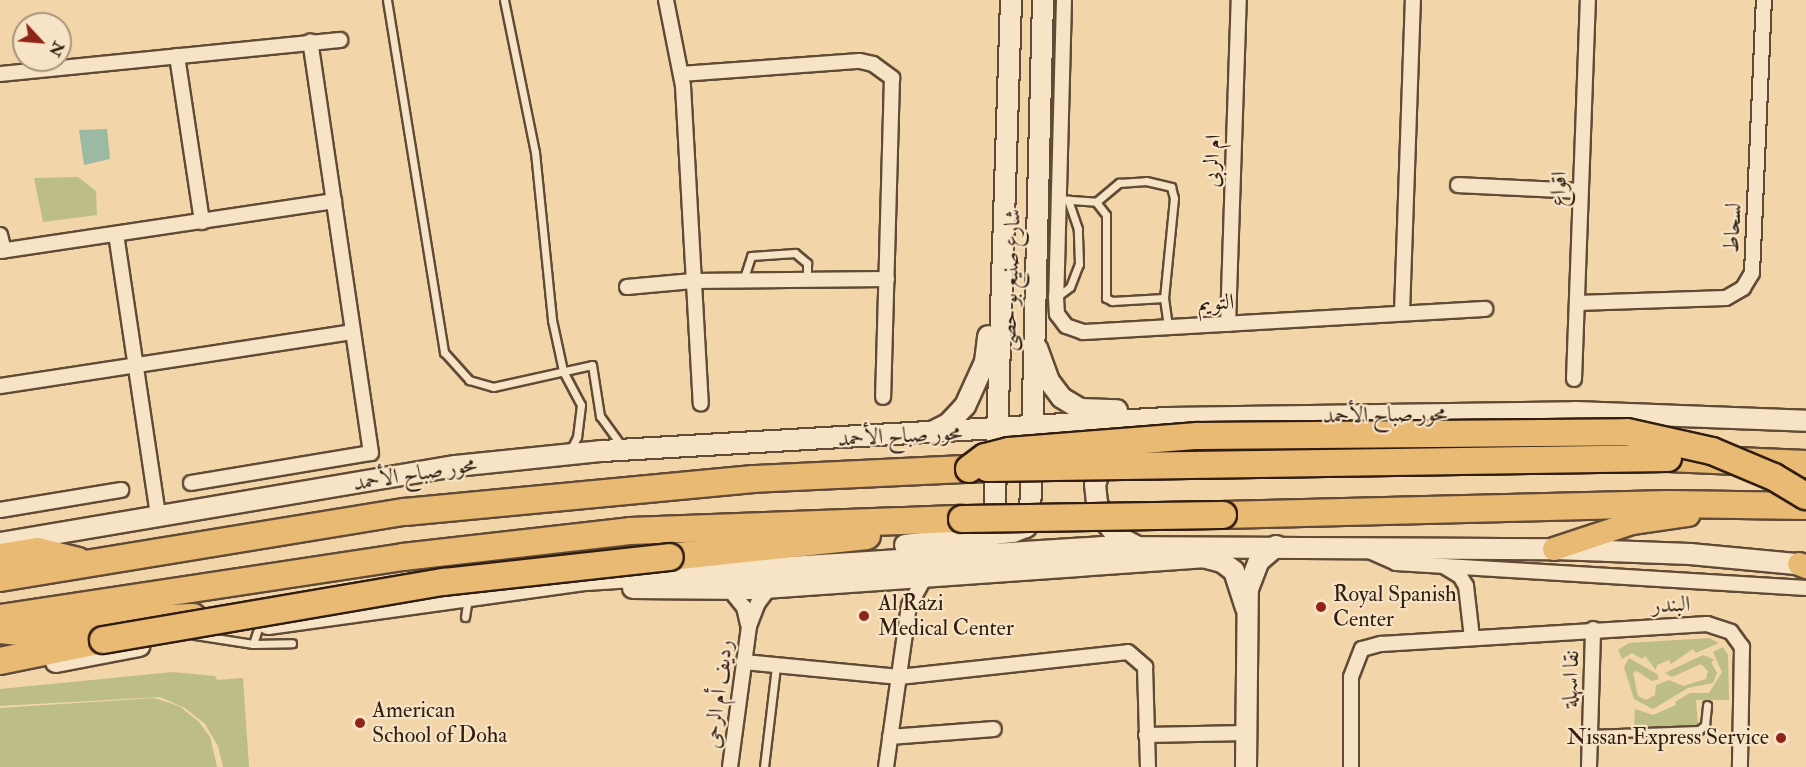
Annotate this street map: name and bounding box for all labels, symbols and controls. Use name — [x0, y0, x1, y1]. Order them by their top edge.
north arrow — [12, 12, 72, 72]
text: N — [44, 38, 69, 60]
street label: ام الربى — [1199, 134, 1227, 188]
street label: اقواع — [1545, 171, 1573, 207]
street label: لسحاط — [1718, 202, 1748, 254]
street label: شارع صنيع بو حصى — [995, 208, 1027, 352]
street label: التويم — [1197, 289, 1235, 317]
street label: محور صباح الأحمد — [1322, 401, 1448, 429]
street label: محور صباح الأحمد — [837, 420, 963, 452]
street label: محور صباح الأحمد — [351, 451, 479, 497]
place label: Royal Spanish Center — [1333, 581, 1457, 632]
place label: Al Razi Medical Center — [878, 590, 1014, 642]
street label: البندر — [1651, 591, 1691, 619]
marker: Royal Spanish Center — [1314, 600, 1328, 614]
marker: Al Razi Medical Center — [855, 607, 873, 625]
street label: رديف أم الرحى — [699, 638, 739, 750]
street label: نقا اسهلة — [1557, 650, 1585, 708]
place label: American School of Doha — [372, 697, 507, 748]
marker: American School of Doha — [353, 716, 367, 730]
place label: Nissan Express Service — [1567, 725, 1769, 751]
marker: Nissan Express Service — [1774, 731, 1788, 745]

